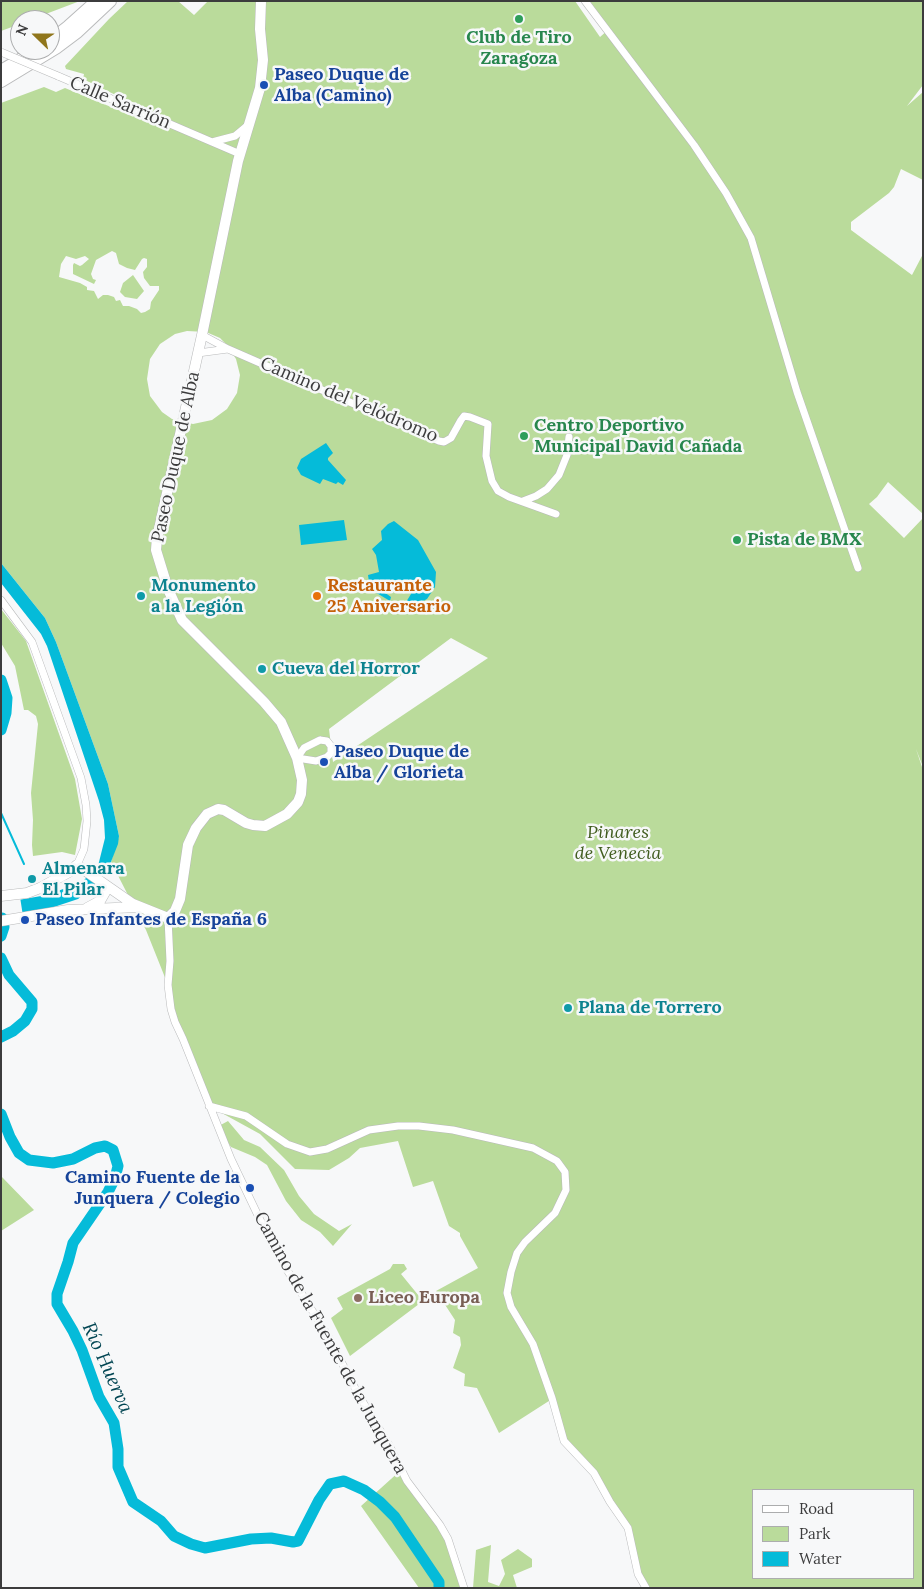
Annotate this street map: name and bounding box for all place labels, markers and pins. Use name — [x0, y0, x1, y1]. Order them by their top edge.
marker: Club de Tiro Zaragoza — [513, 13, 525, 25]
place label: Club de Tiro Zaragoza — [466, 27, 572, 70]
place label: Paseo Duque de Alba (Camino) — [274, 64, 409, 106]
marker: Paseo Duque de Alba (Camino) — [258, 79, 270, 91]
place label: Centro Deportivo Municipal David Cañada — [534, 415, 742, 458]
marker: Centro Deportivo Municipal David Cañada — [518, 430, 530, 442]
place label: Pista de BMX — [747, 529, 862, 551]
marker: Pista de BMX — [731, 534, 743, 546]
place label: Monumento a la Legión — [151, 575, 256, 618]
place label: Restaurante 25 Aniversario — [327, 575, 451, 618]
marker: Monumento a la Legión — [135, 590, 147, 602]
marker: Restaurante 25 Aniversario — [311, 590, 323, 602]
place label: Cueva del Horror — [272, 658, 420, 680]
marker: Cueva del Horror — [256, 663, 268, 675]
place label: Paseo Duque de Alba / Glorieta — [334, 741, 469, 784]
marker: Paseo Duque de Alba / Glorieta — [318, 756, 330, 768]
place label: Almenara El Pilar — [42, 858, 125, 901]
marker: Almenara El Pilar — [26, 873, 38, 885]
place label: Paseo Infantes de España 6 — [35, 909, 267, 931]
marker: Paseo Infantes de España 6 — [19, 914, 31, 926]
place label: Plana de Torrero — [578, 997, 722, 1019]
marker: Plana de Torrero — [562, 1002, 574, 1014]
place label: Camino Fuente de la Junquera / Colegio — [65, 1167, 240, 1210]
marker: Camino Fuente de la Junquera / Colegio — [244, 1182, 256, 1194]
place label: Liceo Europa — [368, 1287, 480, 1309]
marker: Liceo Europa — [352, 1292, 364, 1304]

